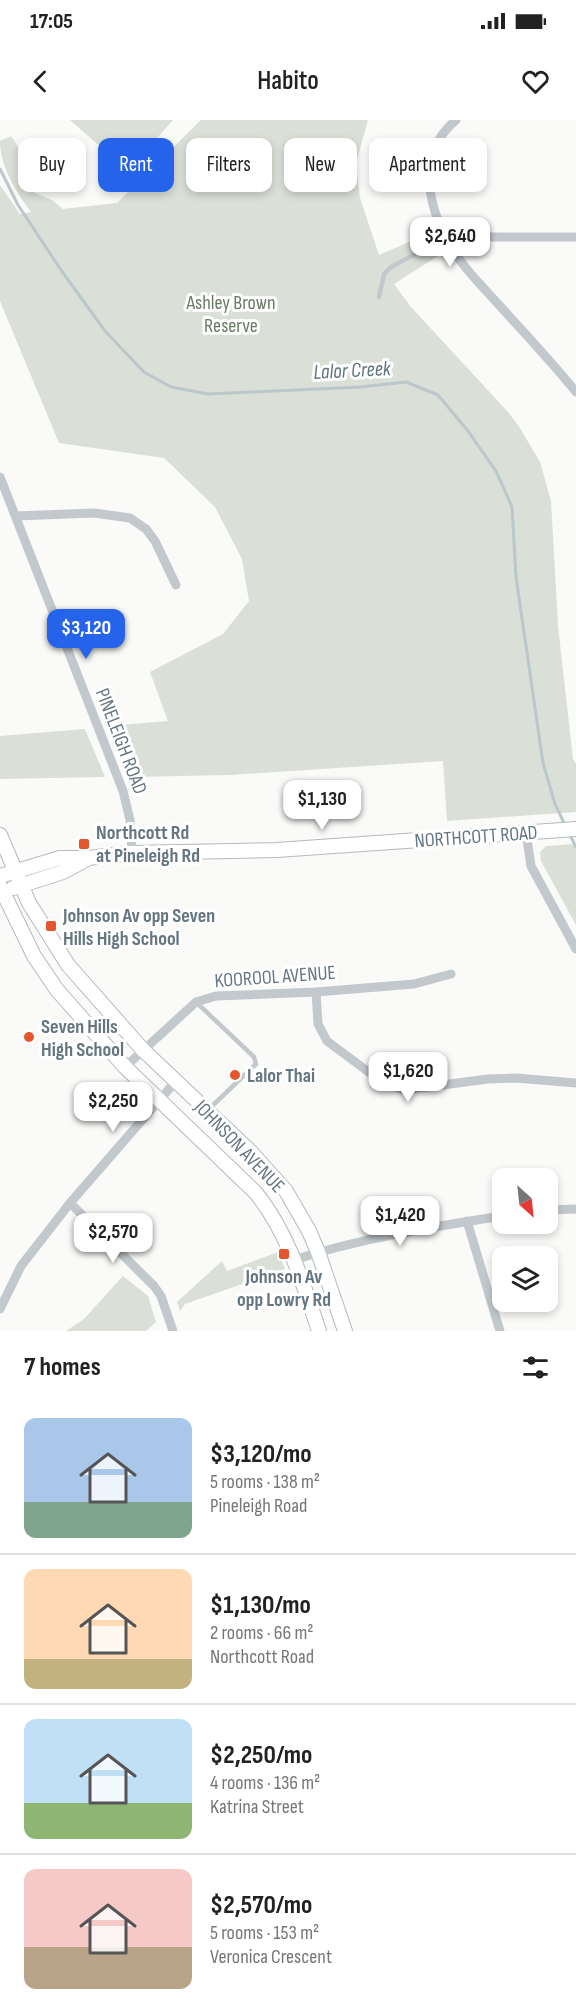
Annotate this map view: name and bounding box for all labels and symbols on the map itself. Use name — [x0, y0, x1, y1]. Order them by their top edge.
pin: $2,640 — [401, 217, 499, 268]
park label: Ashley Brown Reserve — [185, 291, 276, 338]
water label: Lalor Creek — [313, 356, 392, 385]
pin: $3,120 — [37, 609, 135, 660]
street label: PINELEIGH ROAD — [90, 685, 152, 798]
pin: $1,130 — [273, 780, 371, 831]
place label: Northcott Rd at Pineleigh Rd — [96, 821, 200, 868]
street label: NORTHCOTT ROAD — [414, 821, 538, 853]
marker: Northcott Rd at Pineleigh Rd — [77, 837, 91, 851]
place label: Johnson Av opp Seven Hills High School — [62, 904, 215, 951]
marker: Johnson Av opp Seven Hills High School — [44, 919, 58, 933]
street label: KOOROOL AVENUE — [214, 961, 336, 993]
place label: Seven Hills High School — [41, 1015, 124, 1062]
marker: Seven Hills High School — [22, 1030, 36, 1044]
pin: $1,620 — [359, 1052, 457, 1103]
place label: Lalor Thai — [247, 1064, 315, 1088]
marker: Lalor Thai — [228, 1068, 242, 1082]
pin: $2,250 — [64, 1082, 162, 1133]
street label: JOHNSON AVENUE — [188, 1095, 289, 1198]
north arrow — [492, 1168, 558, 1234]
pin: $1,420 — [351, 1196, 449, 1247]
pin: $2,570 — [64, 1213, 162, 1264]
marker: Johnson Av opp Lowry Rd — [277, 1247, 291, 1261]
place label: Johnson Av opp Lowry Rd — [237, 1265, 331, 1312]

